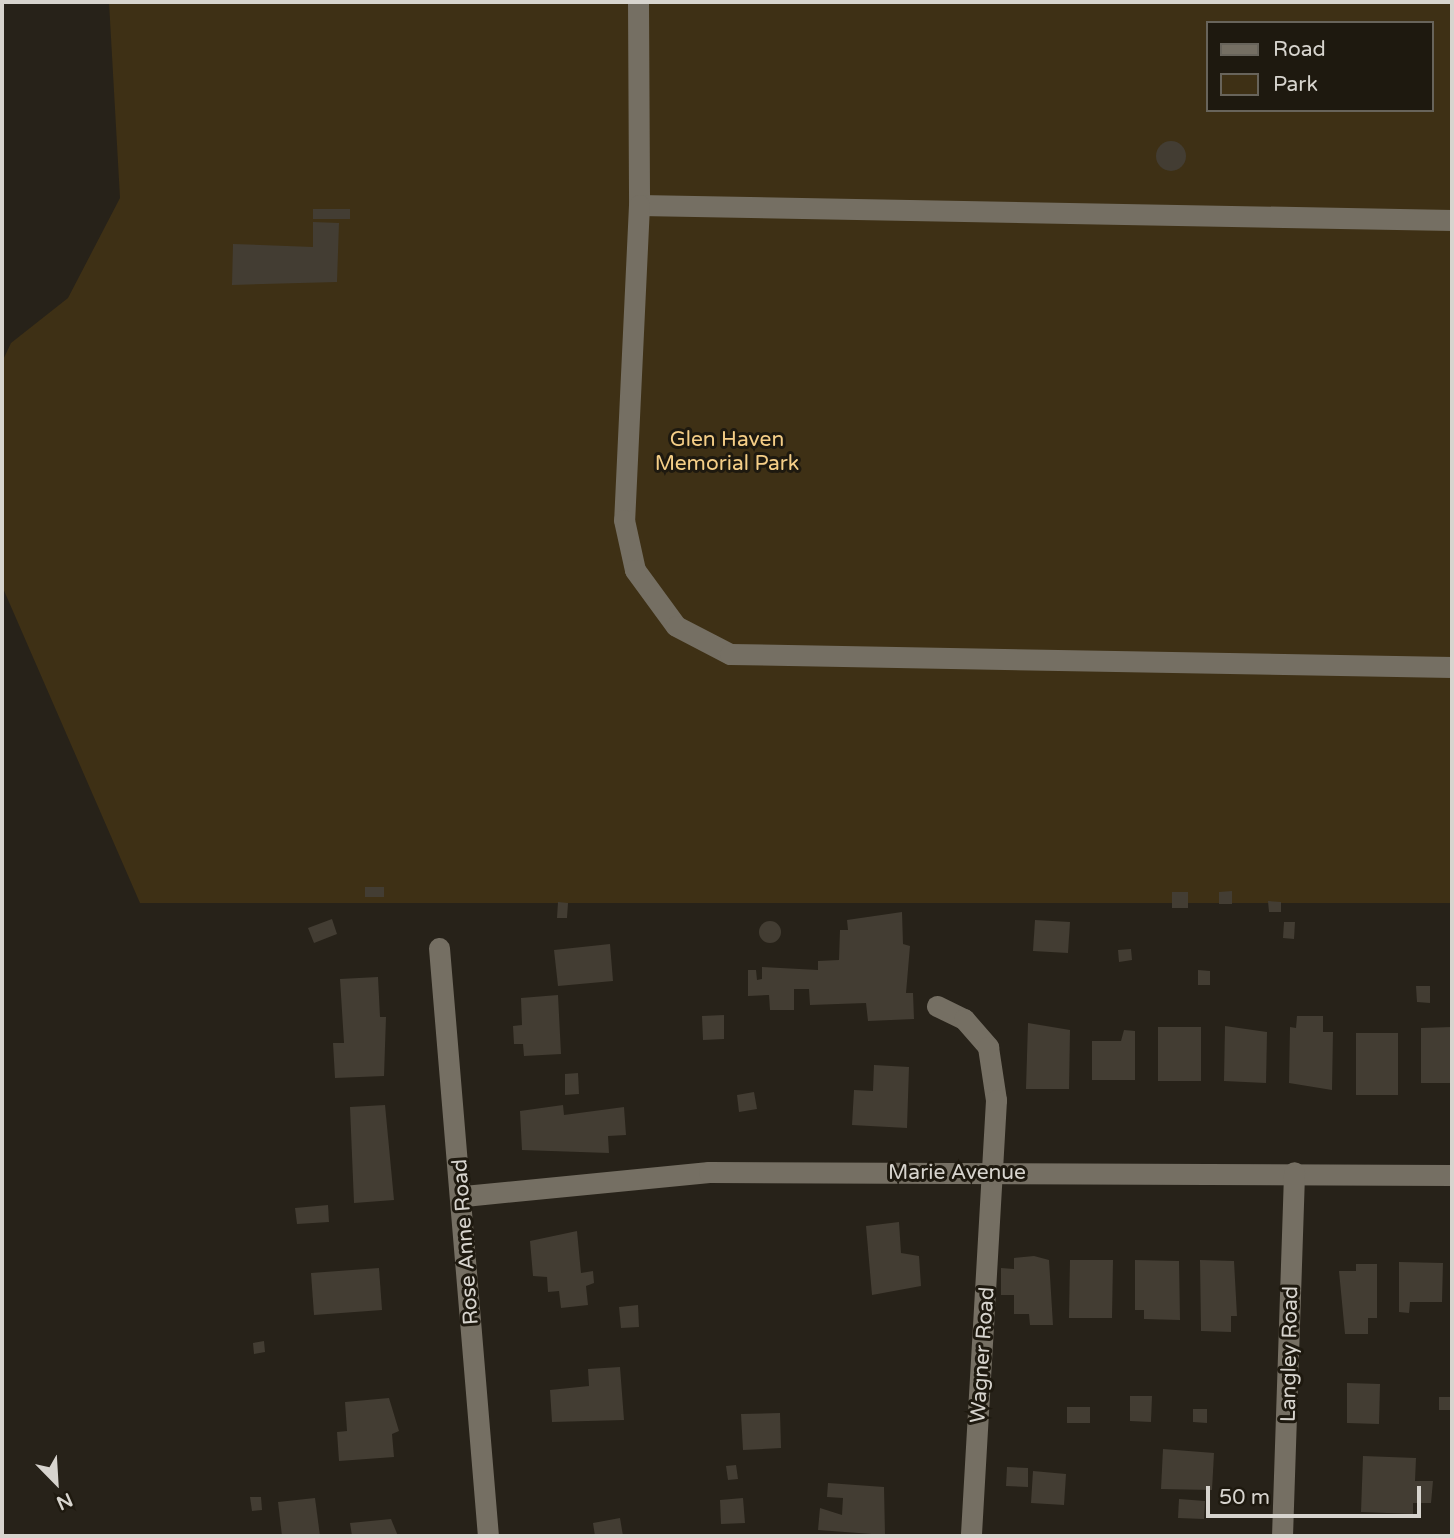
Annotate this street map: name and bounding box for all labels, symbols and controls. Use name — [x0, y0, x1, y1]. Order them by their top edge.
legend — [1206, 21, 1433, 112]
text: Road — [1273, 37, 1326, 62]
text: Park — [1273, 72, 1318, 97]
park label: Glen Haven Memorial Park — [655, 427, 799, 477]
street label: Rose Anne Road — [448, 1158, 484, 1326]
street label: Marie Avenue — [888, 1160, 1026, 1186]
street label: Wagner Road — [966, 1286, 1000, 1424]
street label: Langley Road — [1276, 1286, 1304, 1422]
north arrow — [21, 1447, 91, 1517]
scale bar — [1209, 1472, 1424, 1516]
text: 50 m — [1219, 1485, 1270, 1510]
text: N — [53, 1488, 76, 1514]

